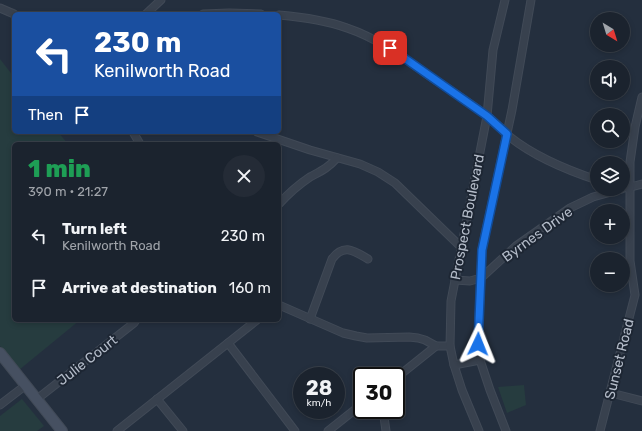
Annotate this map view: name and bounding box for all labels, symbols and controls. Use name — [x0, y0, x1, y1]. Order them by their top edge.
north arrow — [590, 12, 630, 52]
map controls — [590, 12, 630, 292]
text: 230 m — [94, 26, 181, 59]
icon: left — [28, 28, 80, 80]
pin — [373, 31, 407, 65]
icon: arrive — [379, 37, 401, 59]
text: Kenilworth Road — [94, 60, 230, 82]
button: sound — [590, 60, 630, 100]
icon: arrive — [71, 104, 93, 126]
text: Then — [28, 106, 63, 124]
button: search — [590, 108, 630, 148]
street label: Prospect Boulevard — [447, 153, 488, 281]
text: 1 min — [28, 155, 91, 183]
button: close — [223, 155, 265, 197]
button: layers — [590, 156, 630, 196]
text: 390 m · 21:27 — [28, 184, 108, 199]
street label: Byrnes Drive — [499, 203, 576, 266]
button: + — [590, 204, 630, 244]
text: Turn left — [62, 220, 127, 238]
icon: left — [28, 225, 50, 247]
text: 230 m — [221, 227, 265, 245]
text: Kenilworth Road — [62, 238, 161, 253]
button: − — [590, 252, 630, 292]
icon: arrive — [28, 277, 50, 299]
text: Arrive at destination — [62, 279, 217, 297]
text: 160 m — [229, 279, 271, 297]
street label: Sunset Road — [601, 317, 638, 401]
position arrow — [457, 323, 499, 365]
street label: Julie Court — [54, 331, 121, 389]
speed limit sign: 30 — [353, 367, 405, 419]
text: 28 — [306, 376, 332, 400]
text: km/h — [307, 397, 331, 409]

